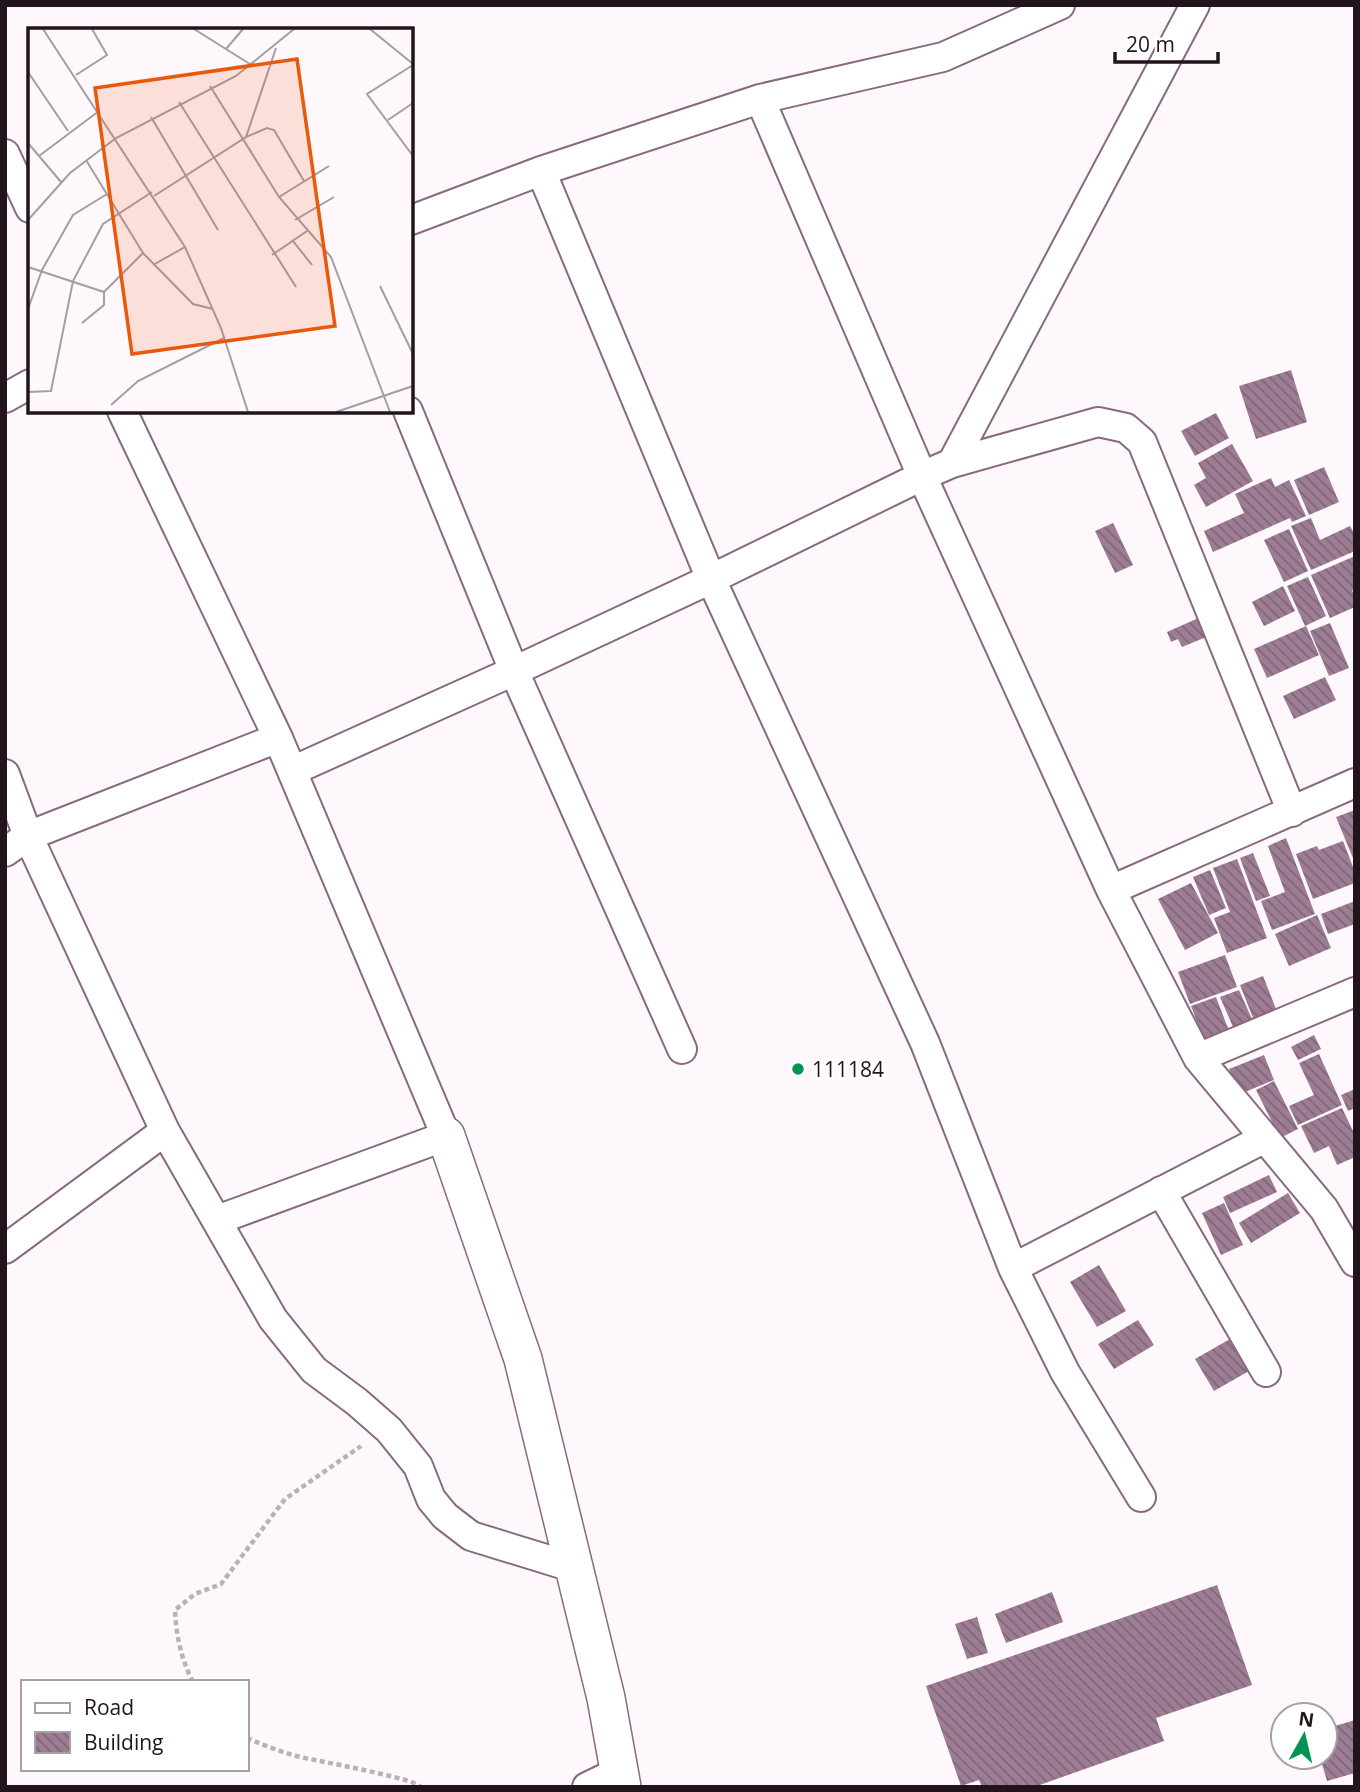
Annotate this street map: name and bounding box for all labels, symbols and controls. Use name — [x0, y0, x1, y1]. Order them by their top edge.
scale bar — [1115, 21, 1218, 65]
inset map — [28, 28, 413, 413]
text: 20 m — [1126, 30, 1175, 58]
place label: 111184 — [812, 1055, 884, 1083]
marker: 111184 — [790, 1061, 806, 1077]
legend — [21, 1680, 248, 1771]
text: Road — [84, 1693, 134, 1721]
north arrow — [1269, 1701, 1339, 1771]
text: N — [1297, 1705, 1316, 1733]
text: Building — [84, 1728, 163, 1756]

